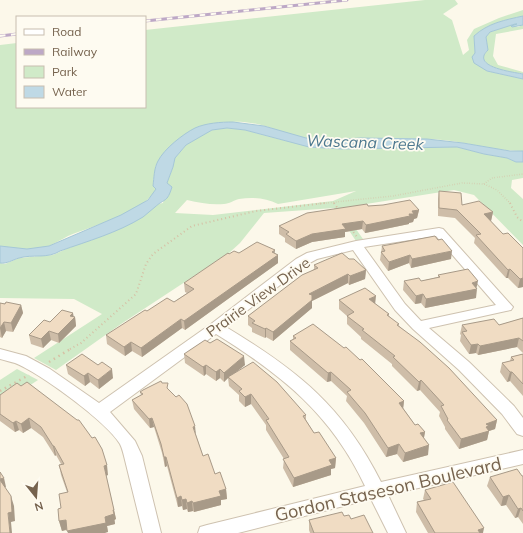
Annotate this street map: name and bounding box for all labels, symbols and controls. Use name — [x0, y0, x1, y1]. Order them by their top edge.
legend — [16, 16, 146, 108]
text: Road — [52, 24, 81, 39]
text: Railway — [52, 44, 98, 59]
text: Park — [52, 64, 78, 79]
text: Water — [52, 84, 88, 99]
water label: Wascana Creek — [306, 130, 425, 154]
street label: Prairie View Drive — [202, 253, 314, 341]
street label: Gordon Staseson Boulevard — [272, 452, 504, 526]
north arrow — [16, 477, 56, 517]
text: N — [33, 499, 45, 514]

